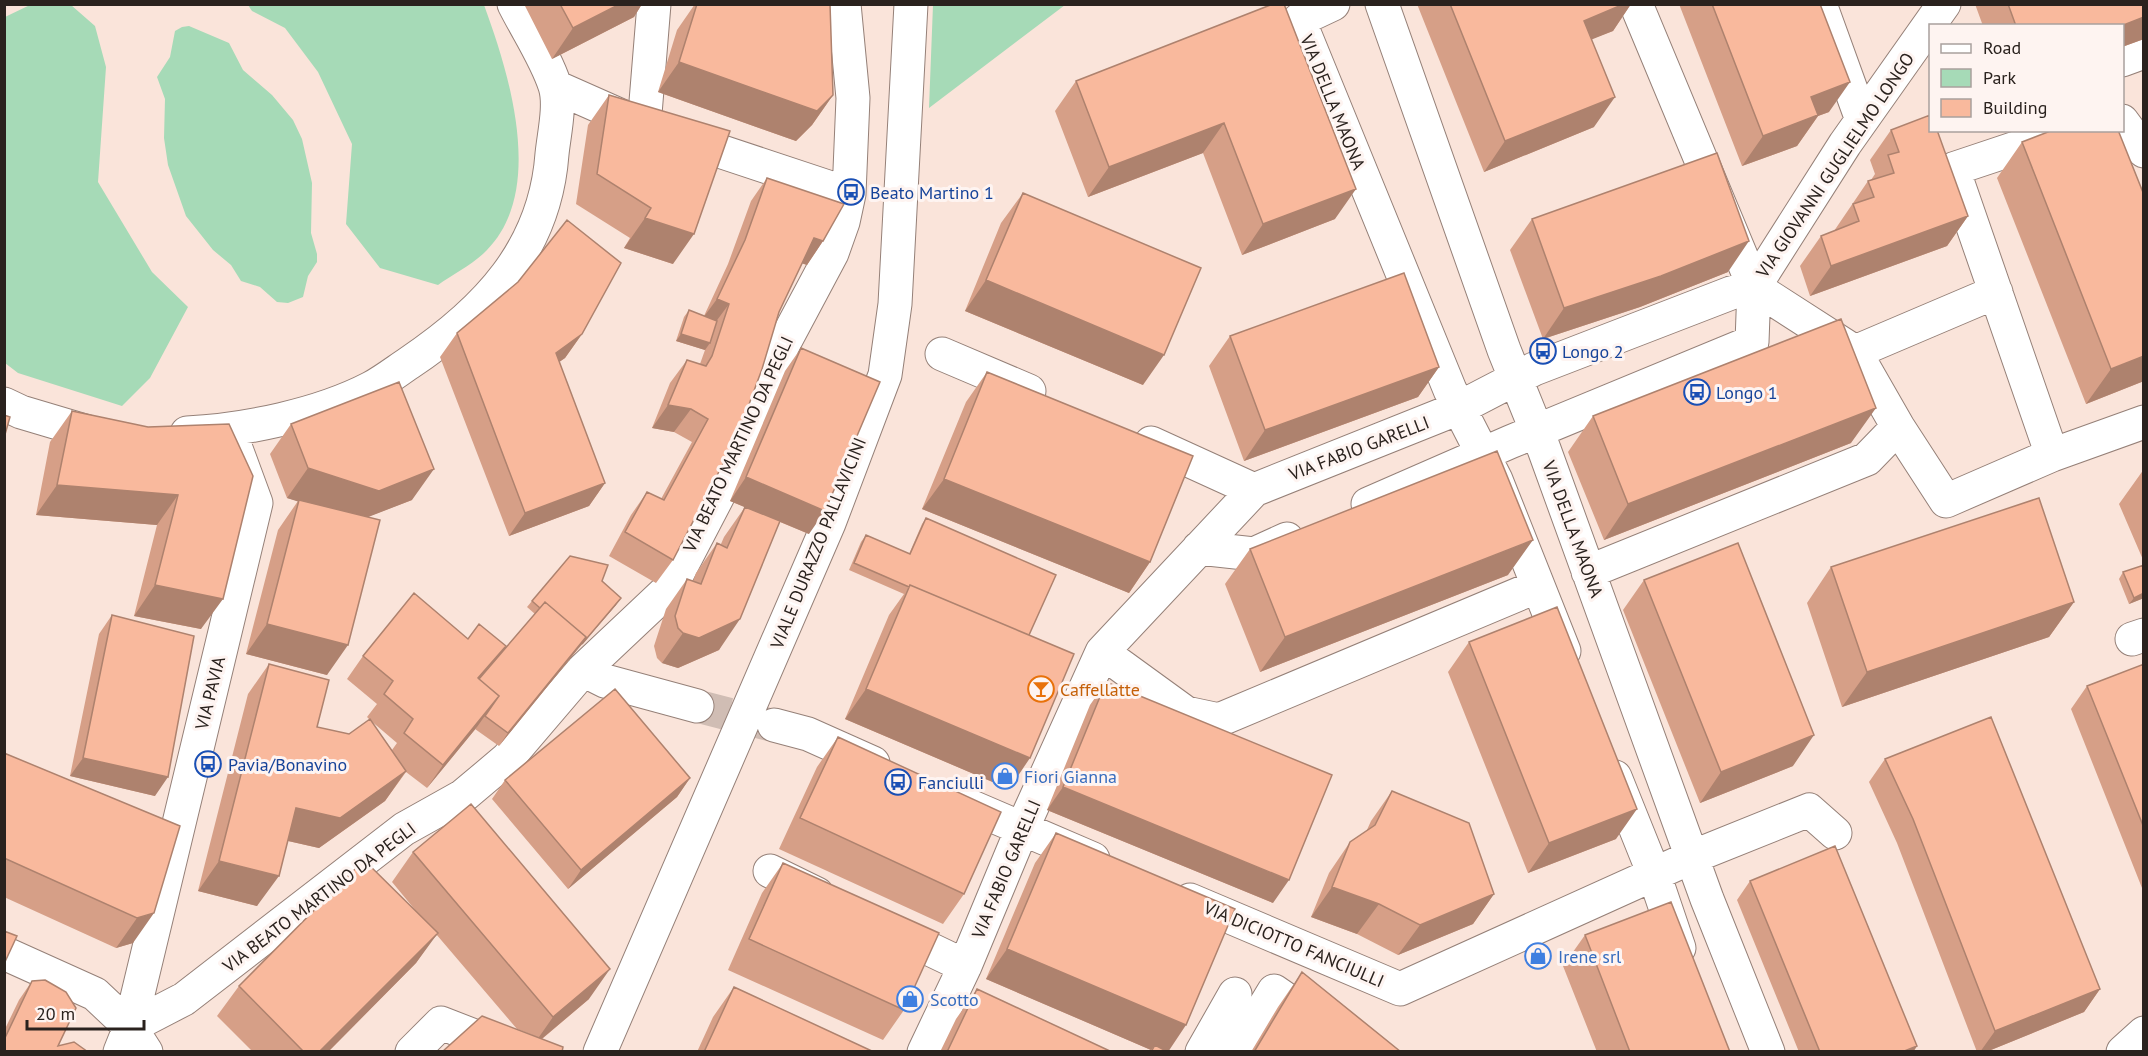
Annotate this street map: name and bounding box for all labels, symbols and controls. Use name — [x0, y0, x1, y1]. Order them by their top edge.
legend — [1929, 24, 2124, 132]
street label: VIA DELLA MAONA — [1295, 30, 1371, 174]
text: Road — [1983, 36, 2021, 59]
street label: VIA GIOVANNI GUGLIELMO LONGO — [1750, 48, 1919, 283]
text: Park — [1983, 66, 2016, 89]
text: Building — [1983, 96, 2047, 119]
bus stop icon: Beato Martino 1 — [836, 177, 866, 207]
place label: Beato Martino 1 — [870, 181, 994, 204]
street label: VIA BEATO MARTINO DA PEGLI — [677, 332, 798, 557]
bus stop icon: Longo 2 — [1528, 336, 1558, 366]
place label: Longo 2 — [1562, 340, 1624, 363]
bus stop icon: Longo 1 — [1682, 377, 1712, 407]
place label: Longo 1 — [1716, 381, 1778, 404]
street label: VIA FABIO GARELLI — [1285, 411, 1432, 486]
street label: VIALE DURAZZO PALLAVICINI — [765, 434, 871, 653]
street label: VIA DELLA MAONA — [1537, 456, 1609, 601]
street label: VIA PAVIA — [190, 654, 230, 733]
bar icon: Caffellatte — [1026, 674, 1056, 704]
place label: Caffellatte — [1060, 678, 1140, 701]
bus stop icon: Pavia/Bonavino — [193, 749, 223, 779]
place label: Pavia/Bonavino — [228, 753, 347, 776]
shop icon: Fiori Gianna — [990, 761, 1020, 791]
place label: Fiori Gianna — [1024, 765, 1117, 788]
bus stop icon: Fanciulli — [883, 767, 913, 797]
place label: Fanciulli — [918, 771, 984, 794]
street label: VIA FABIO GARELLI — [966, 796, 1046, 943]
street label: VIA BEATO MARTINO DA PEGLI — [217, 817, 420, 978]
street label: VIA DICIOTTO FANCIULLI — [1199, 895, 1388, 992]
shop icon: Irene srl — [1523, 941, 1553, 971]
place label: Irene srl — [1558, 945, 1622, 968]
shop icon: Scotto — [895, 984, 925, 1014]
place label: Scotto — [930, 988, 979, 1011]
scale bar — [27, 993, 144, 1031]
text: 20 m — [36, 1002, 75, 1025]

